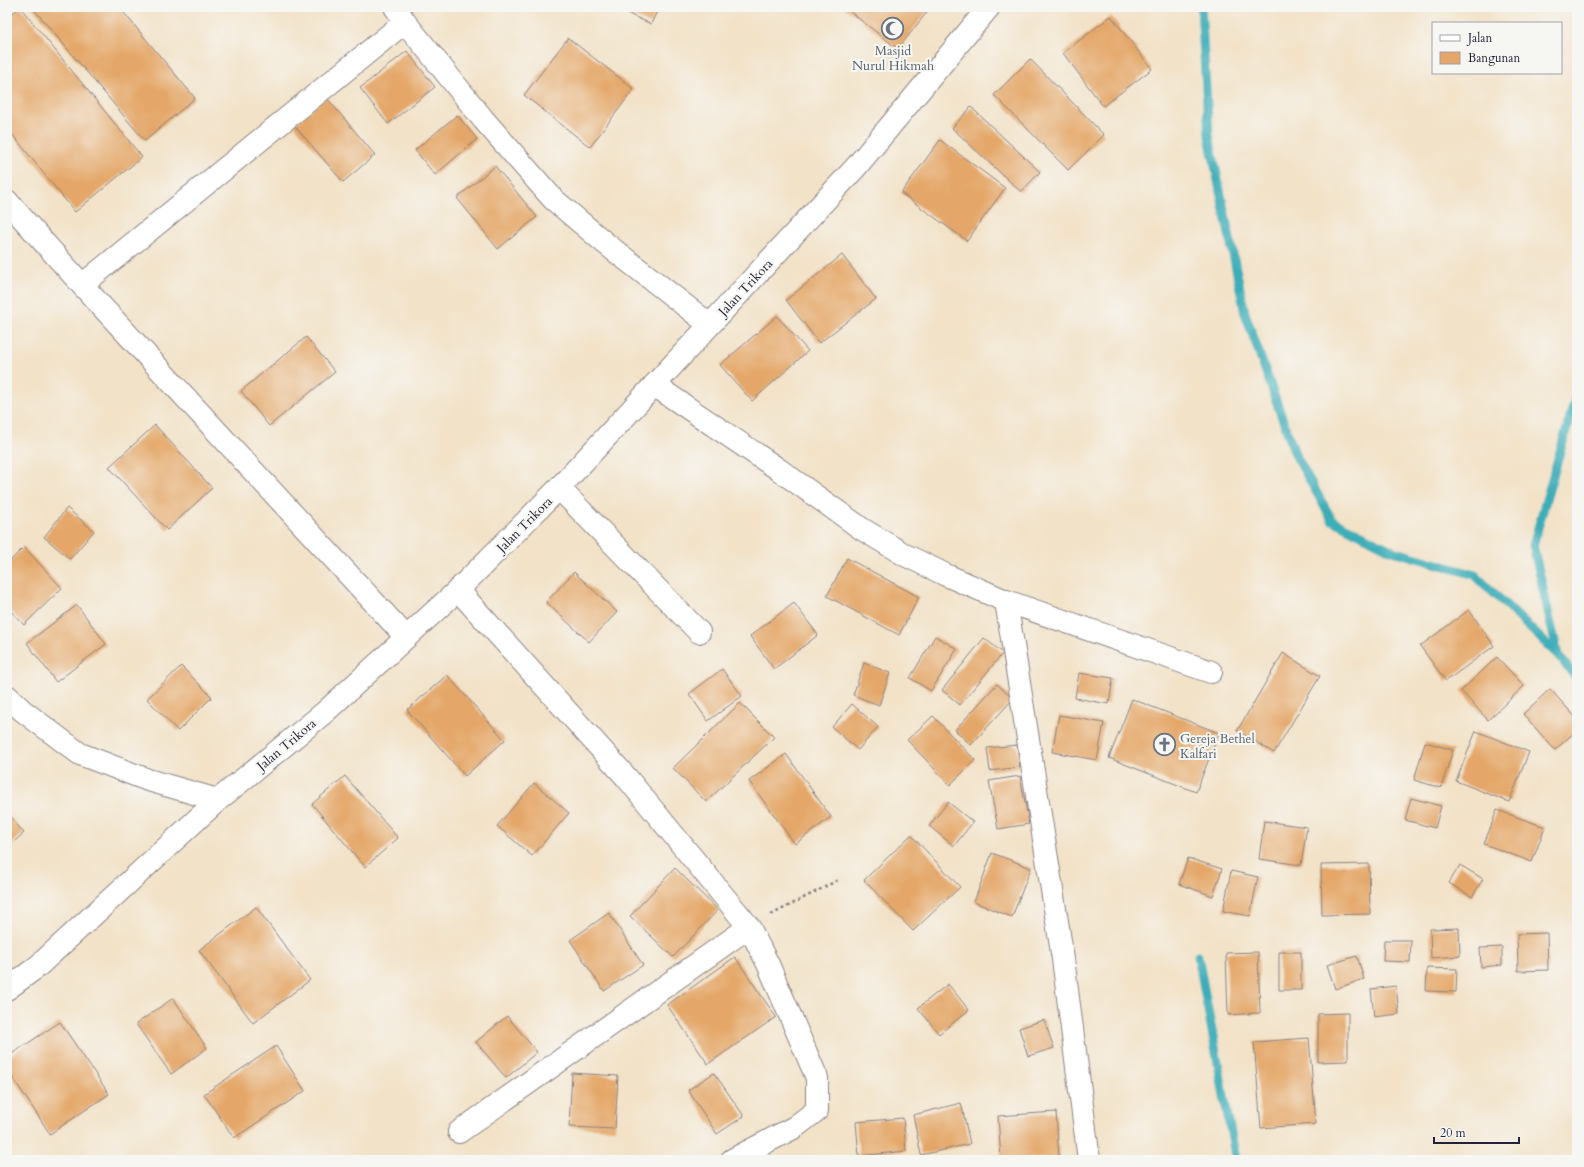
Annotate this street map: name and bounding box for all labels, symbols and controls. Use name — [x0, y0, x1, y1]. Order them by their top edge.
mosque icon: Masjid Nurul Hikmah — [880, 15, 906, 41]
legend — [1432, 22, 1562, 74]
text: Jalan — [1466, 30, 1492, 46]
place label: Masjid Nurul Hikmah — [852, 42, 934, 75]
text: Bangunan — [1468, 50, 1520, 66]
street label: Jalan Trikora — [713, 255, 777, 322]
street label: Jalan Trikora — [491, 493, 557, 558]
street label: Jalan Trikora — [252, 714, 320, 776]
place label: Gereja Bethel Kalfari — [1180, 730, 1255, 763]
church icon: Gereja Bethel Kalfari — [1151, 732, 1177, 758]
scale bar — [1434, 1119, 1519, 1145]
text: 20 m — [1440, 1125, 1467, 1141]

